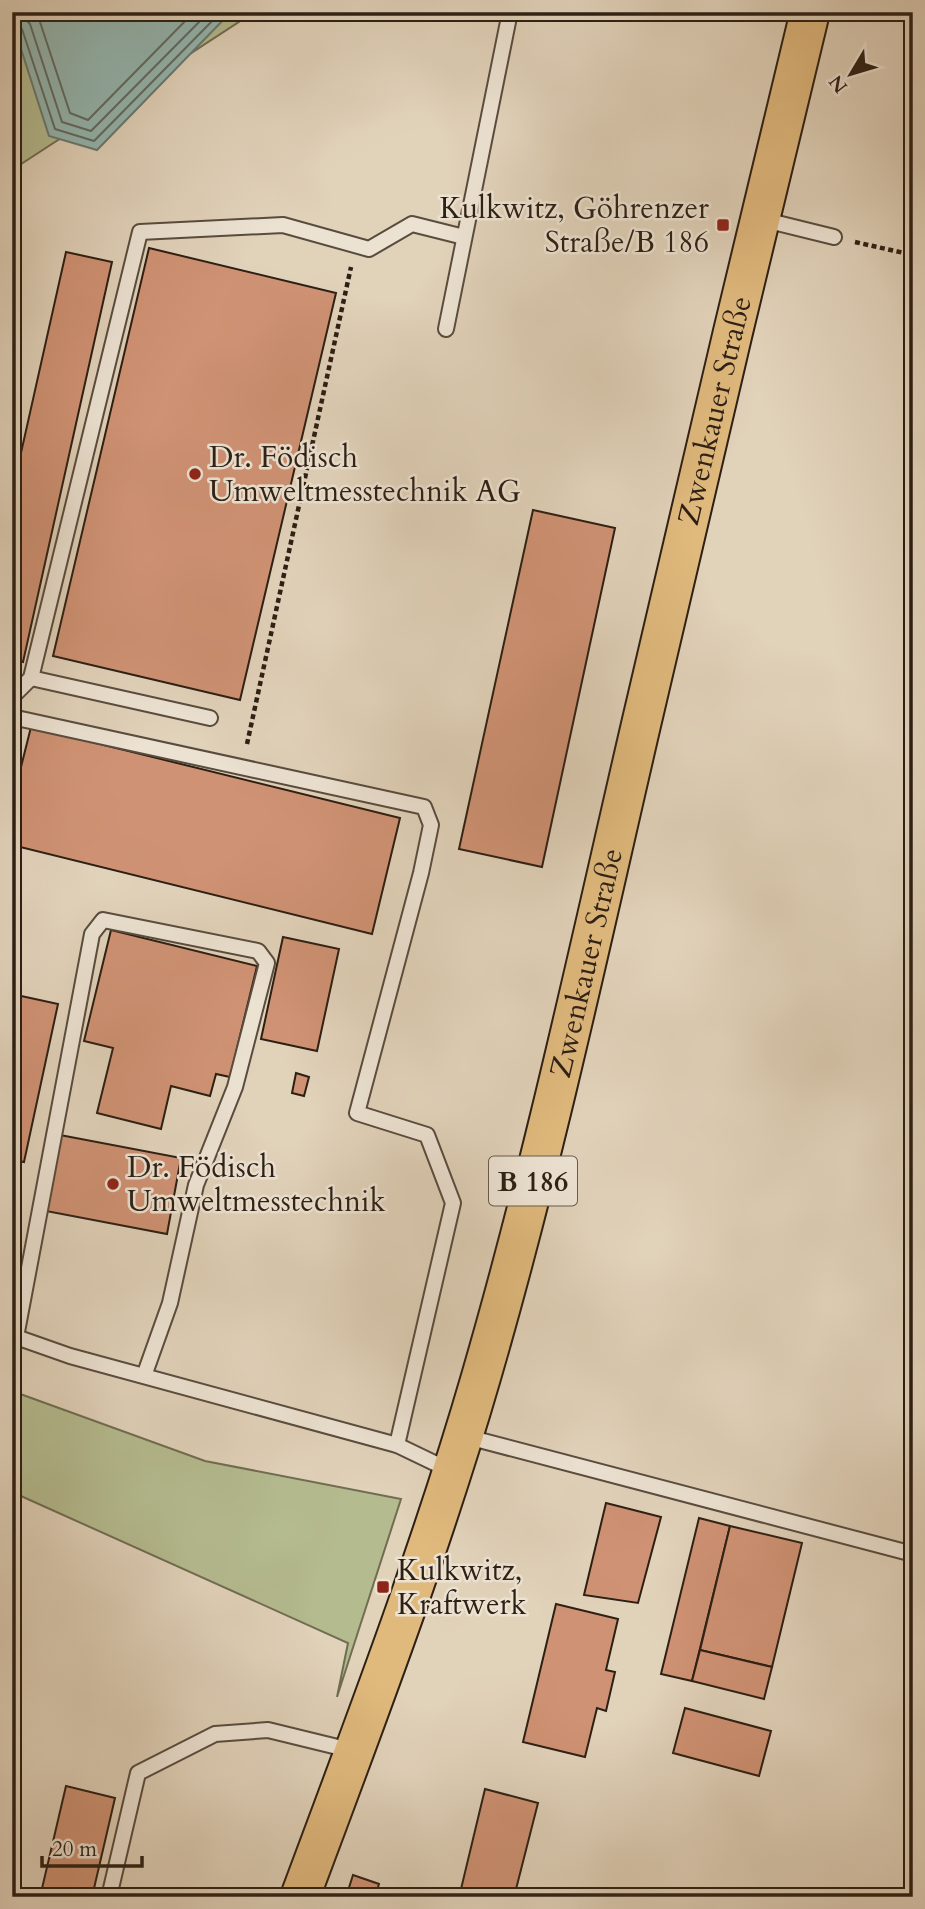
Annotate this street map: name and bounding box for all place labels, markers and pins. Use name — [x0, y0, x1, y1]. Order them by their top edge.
place label: Kulkwitz, Göhrenzer Straße/B 186 — [439, 188, 709, 263]
marker: Kulkwitz, Göhrenzer Straße/B 186 — [715, 217, 731, 233]
place label: Dr. Födisch Umweltmesstechnik AG — [209, 437, 521, 512]
marker: Dr. Födisch Umweltmesstechnik AG — [187, 466, 203, 482]
place label: Dr. Födisch Umweltmesstechnik — [127, 1147, 386, 1222]
marker: Dr. Födisch Umweltmesstechnik — [105, 1176, 121, 1192]
place label: Kulkwitz, Kraftwerk — [397, 1550, 527, 1625]
marker: Kulkwitz, Kraftwerk — [375, 1579, 391, 1595]

